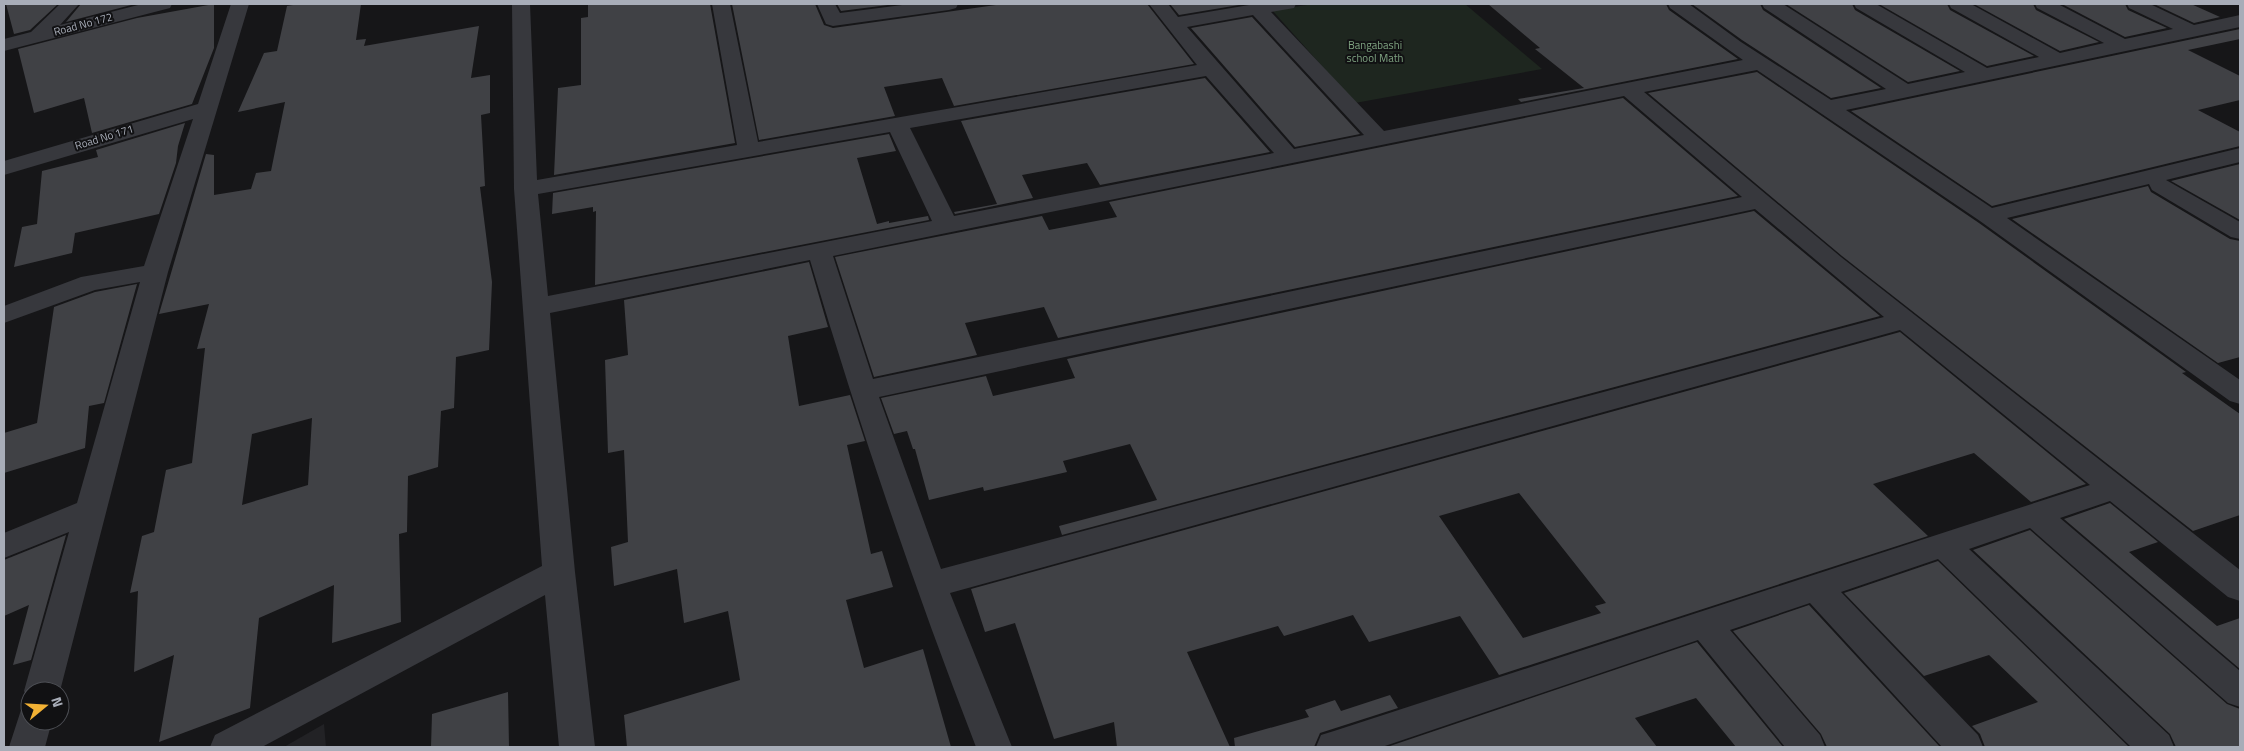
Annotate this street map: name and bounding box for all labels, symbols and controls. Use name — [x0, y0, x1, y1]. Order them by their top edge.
street label: Road No 172 — [52, 8, 114, 40]
park label: Bangabashi school Math — [1347, 37, 1404, 66]
street label: Road No 171 — [73, 121, 135, 153]
north arrow — [20, 681, 70, 731]
text: N — [46, 694, 69, 710]

